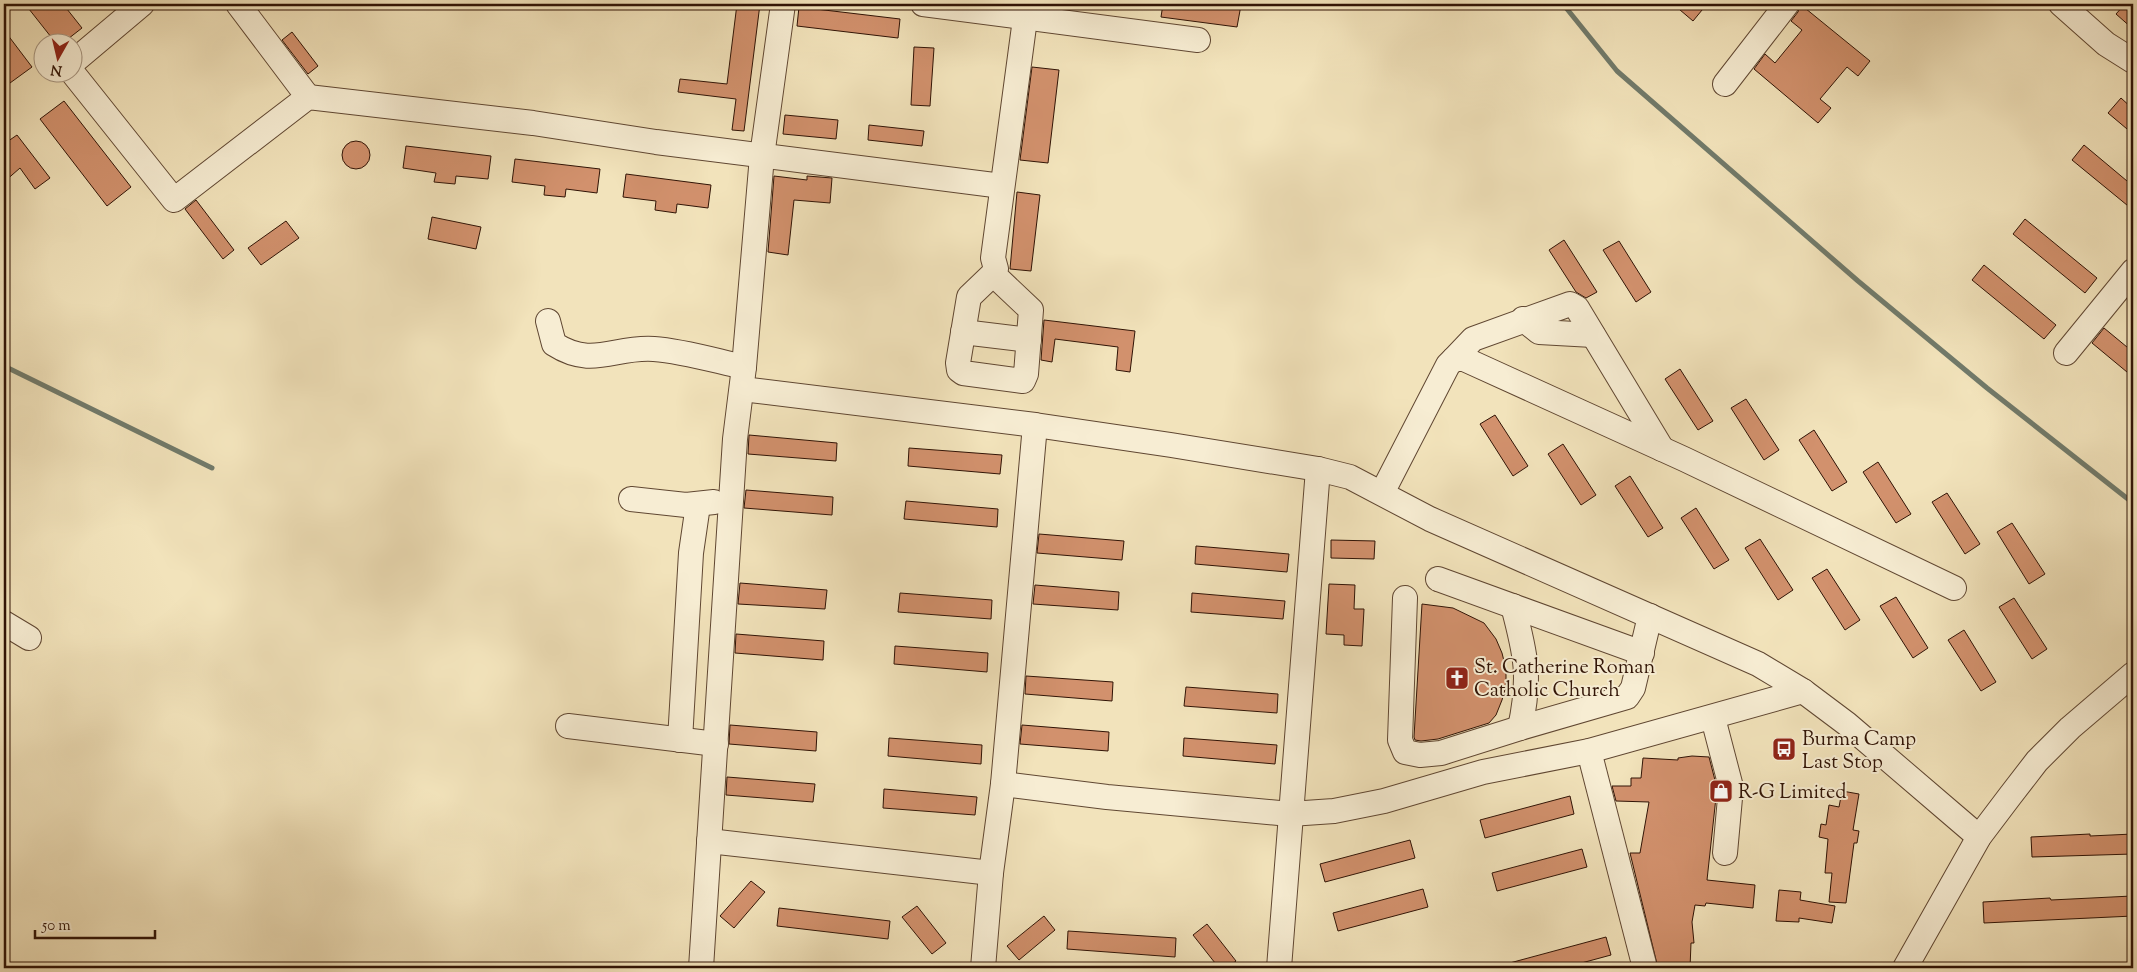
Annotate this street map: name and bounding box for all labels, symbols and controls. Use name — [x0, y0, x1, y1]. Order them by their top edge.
north arrow — [32, 32, 82, 82]
text: N — [50, 58, 63, 80]
place label: St. Catherine Roman Catholic Church — [1474, 654, 1655, 706]
church icon: St. Catherine Roman Catholic Church — [1444, 665, 1470, 691]
place label: Burma Camp Last Stop — [1802, 726, 1916, 778]
bus stop icon: Burma Camp Last Stop — [1771, 736, 1797, 762]
shop icon: R-G Limited — [1708, 778, 1734, 804]
place label: R-G Limited — [1738, 779, 1847, 808]
scale bar — [35, 907, 155, 939]
text: 50 m — [41, 916, 71, 937]

